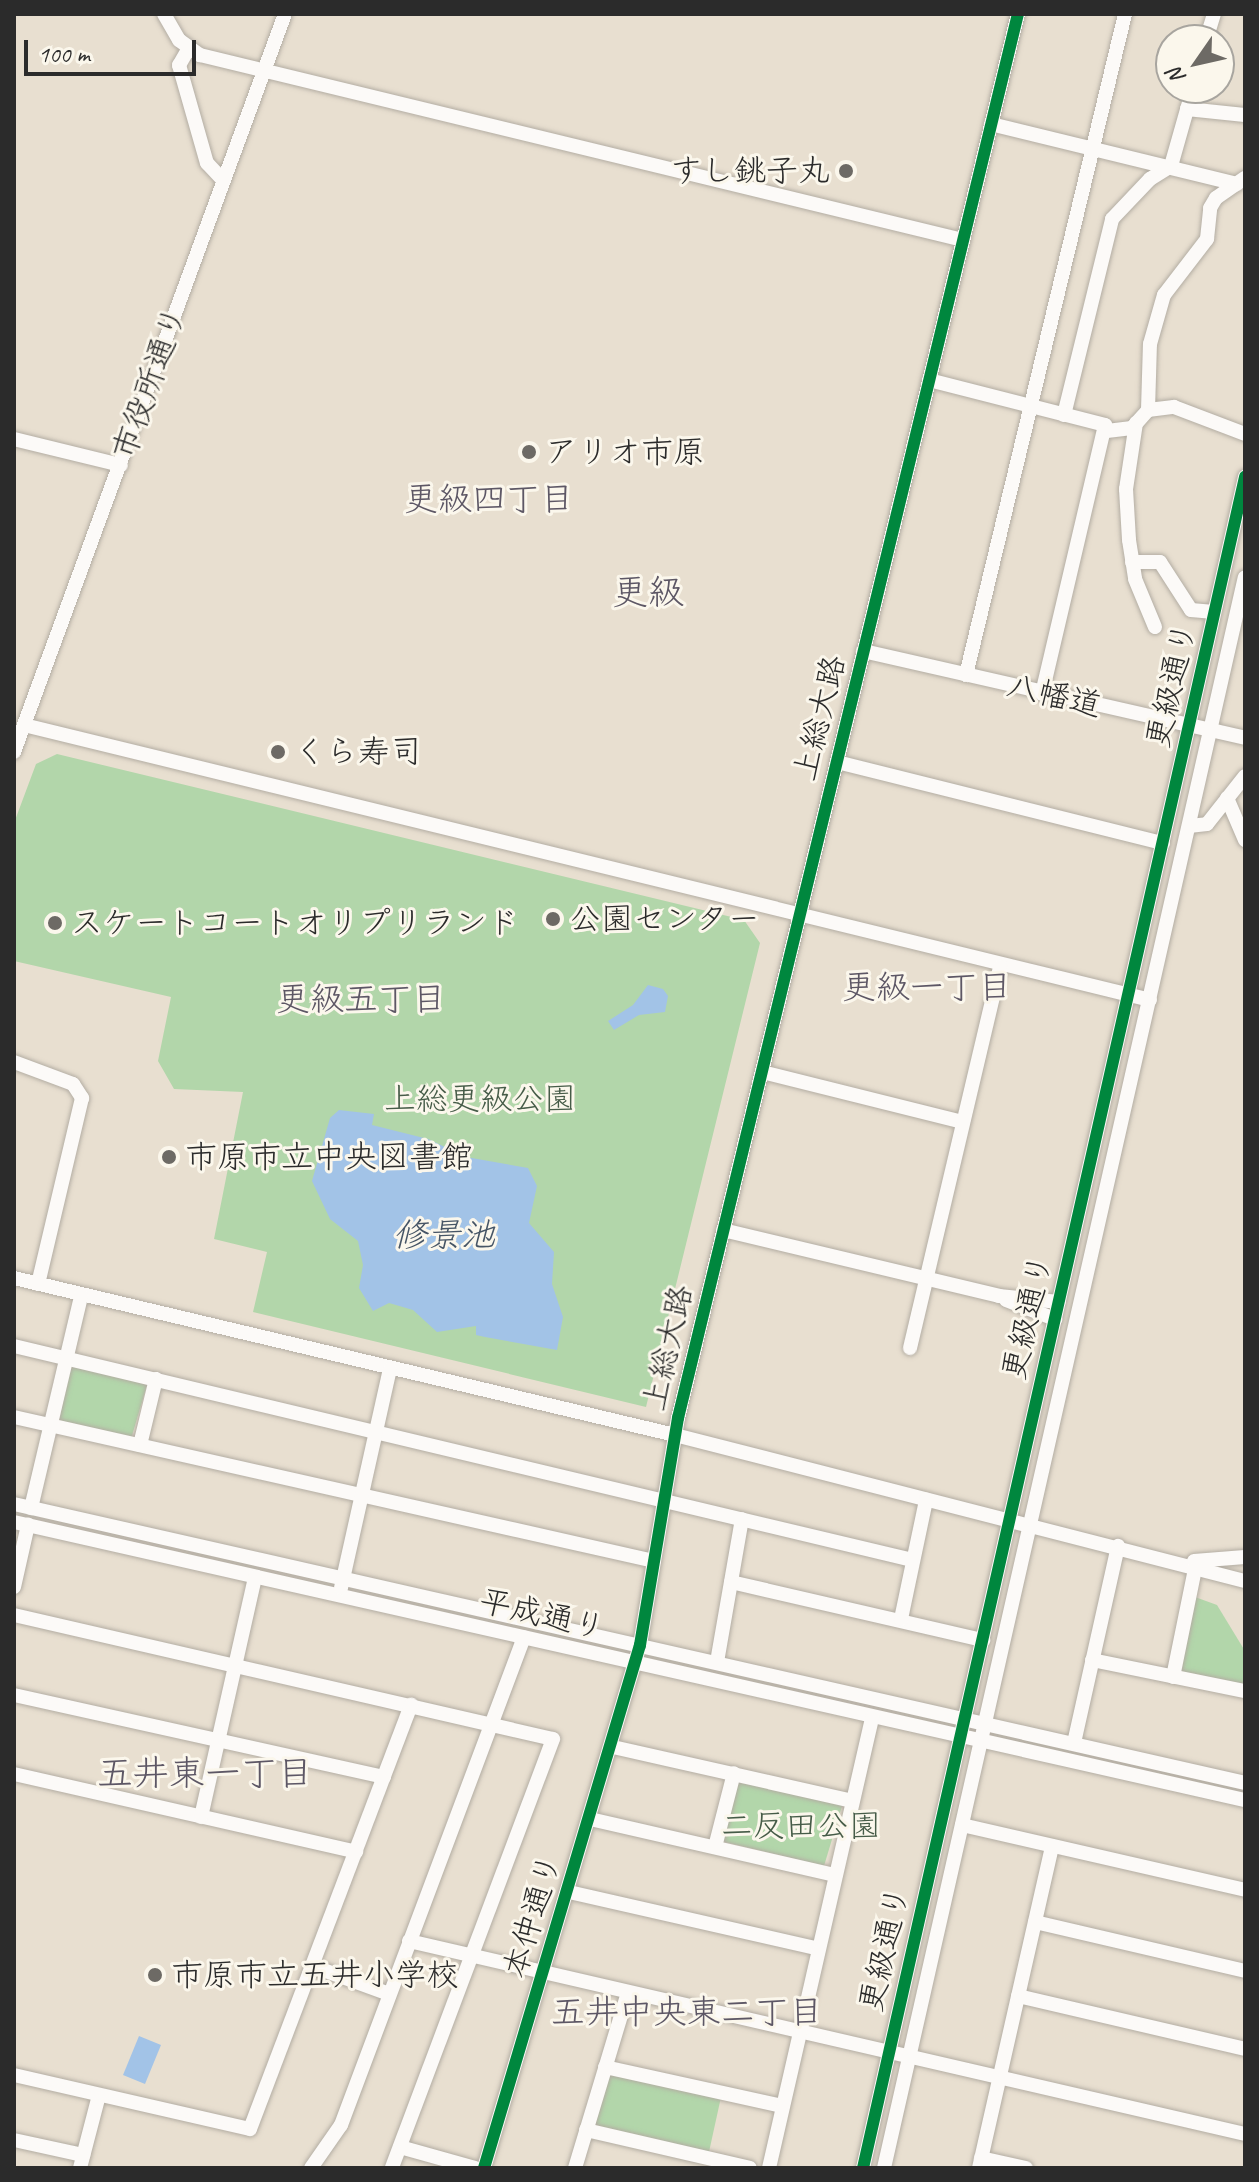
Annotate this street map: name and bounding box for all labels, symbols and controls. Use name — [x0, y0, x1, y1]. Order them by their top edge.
scale bar — [28, 24, 200, 74]
north arrow — [1155, 24, 1235, 104]
text: 100 m — [38, 39, 90, 69]
text: N — [1161, 63, 1192, 90]
place label: すし銚子丸 — [670, 152, 830, 190]
marker: すし銚子丸 — [837, 162, 855, 180]
street label: 市役所通り — [105, 301, 195, 465]
place label: アリオ市原 — [545, 433, 705, 471]
marker: アリオ市原 — [520, 443, 538, 461]
district label: 更級四丁目 — [404, 479, 574, 519]
district label: 更級 — [612, 571, 684, 615]
street label: 更級通り — [1139, 618, 1205, 752]
street label: 上総大路 — [786, 651, 854, 785]
street label: 八幡道 — [1003, 666, 1105, 726]
place label: くら寿司 — [294, 733, 422, 771]
marker: くら寿司 — [269, 743, 287, 761]
place label: 公園センター — [569, 900, 761, 938]
place label: スケートコートオリプリランド — [71, 904, 519, 942]
marker: 公園センター — [544, 910, 562, 928]
marker: スケートコートオリプリランド — [46, 914, 64, 932]
district label: 更級一丁目 — [842, 967, 1012, 1007]
district label: 更級五丁目 — [276, 979, 446, 1019]
park label: 上総更級公園 — [384, 1080, 576, 1118]
place label: 市原市立中央図書館 — [185, 1138, 473, 1176]
marker: 市原市立中央図書館 — [160, 1148, 178, 1166]
water label: 修景池 — [393, 1215, 495, 1255]
street label: 更級通り — [995, 1250, 1061, 1384]
street label: 上総大路 — [635, 1281, 701, 1415]
street label: 平成通り — [475, 1582, 609, 1648]
district label: 五井東一丁目 — [97, 1752, 313, 1796]
park label: 二反田公園 — [721, 1807, 881, 1845]
street label: 本仲通り — [496, 1849, 570, 1983]
street label: 更級通り — [852, 1882, 918, 2016]
place label: 市原市立五井小学校 — [171, 1956, 459, 1994]
marker: 市原市立五井小学校 — [146, 1966, 164, 1984]
district label: 五井中央東二丁目 — [551, 1992, 823, 2032]

